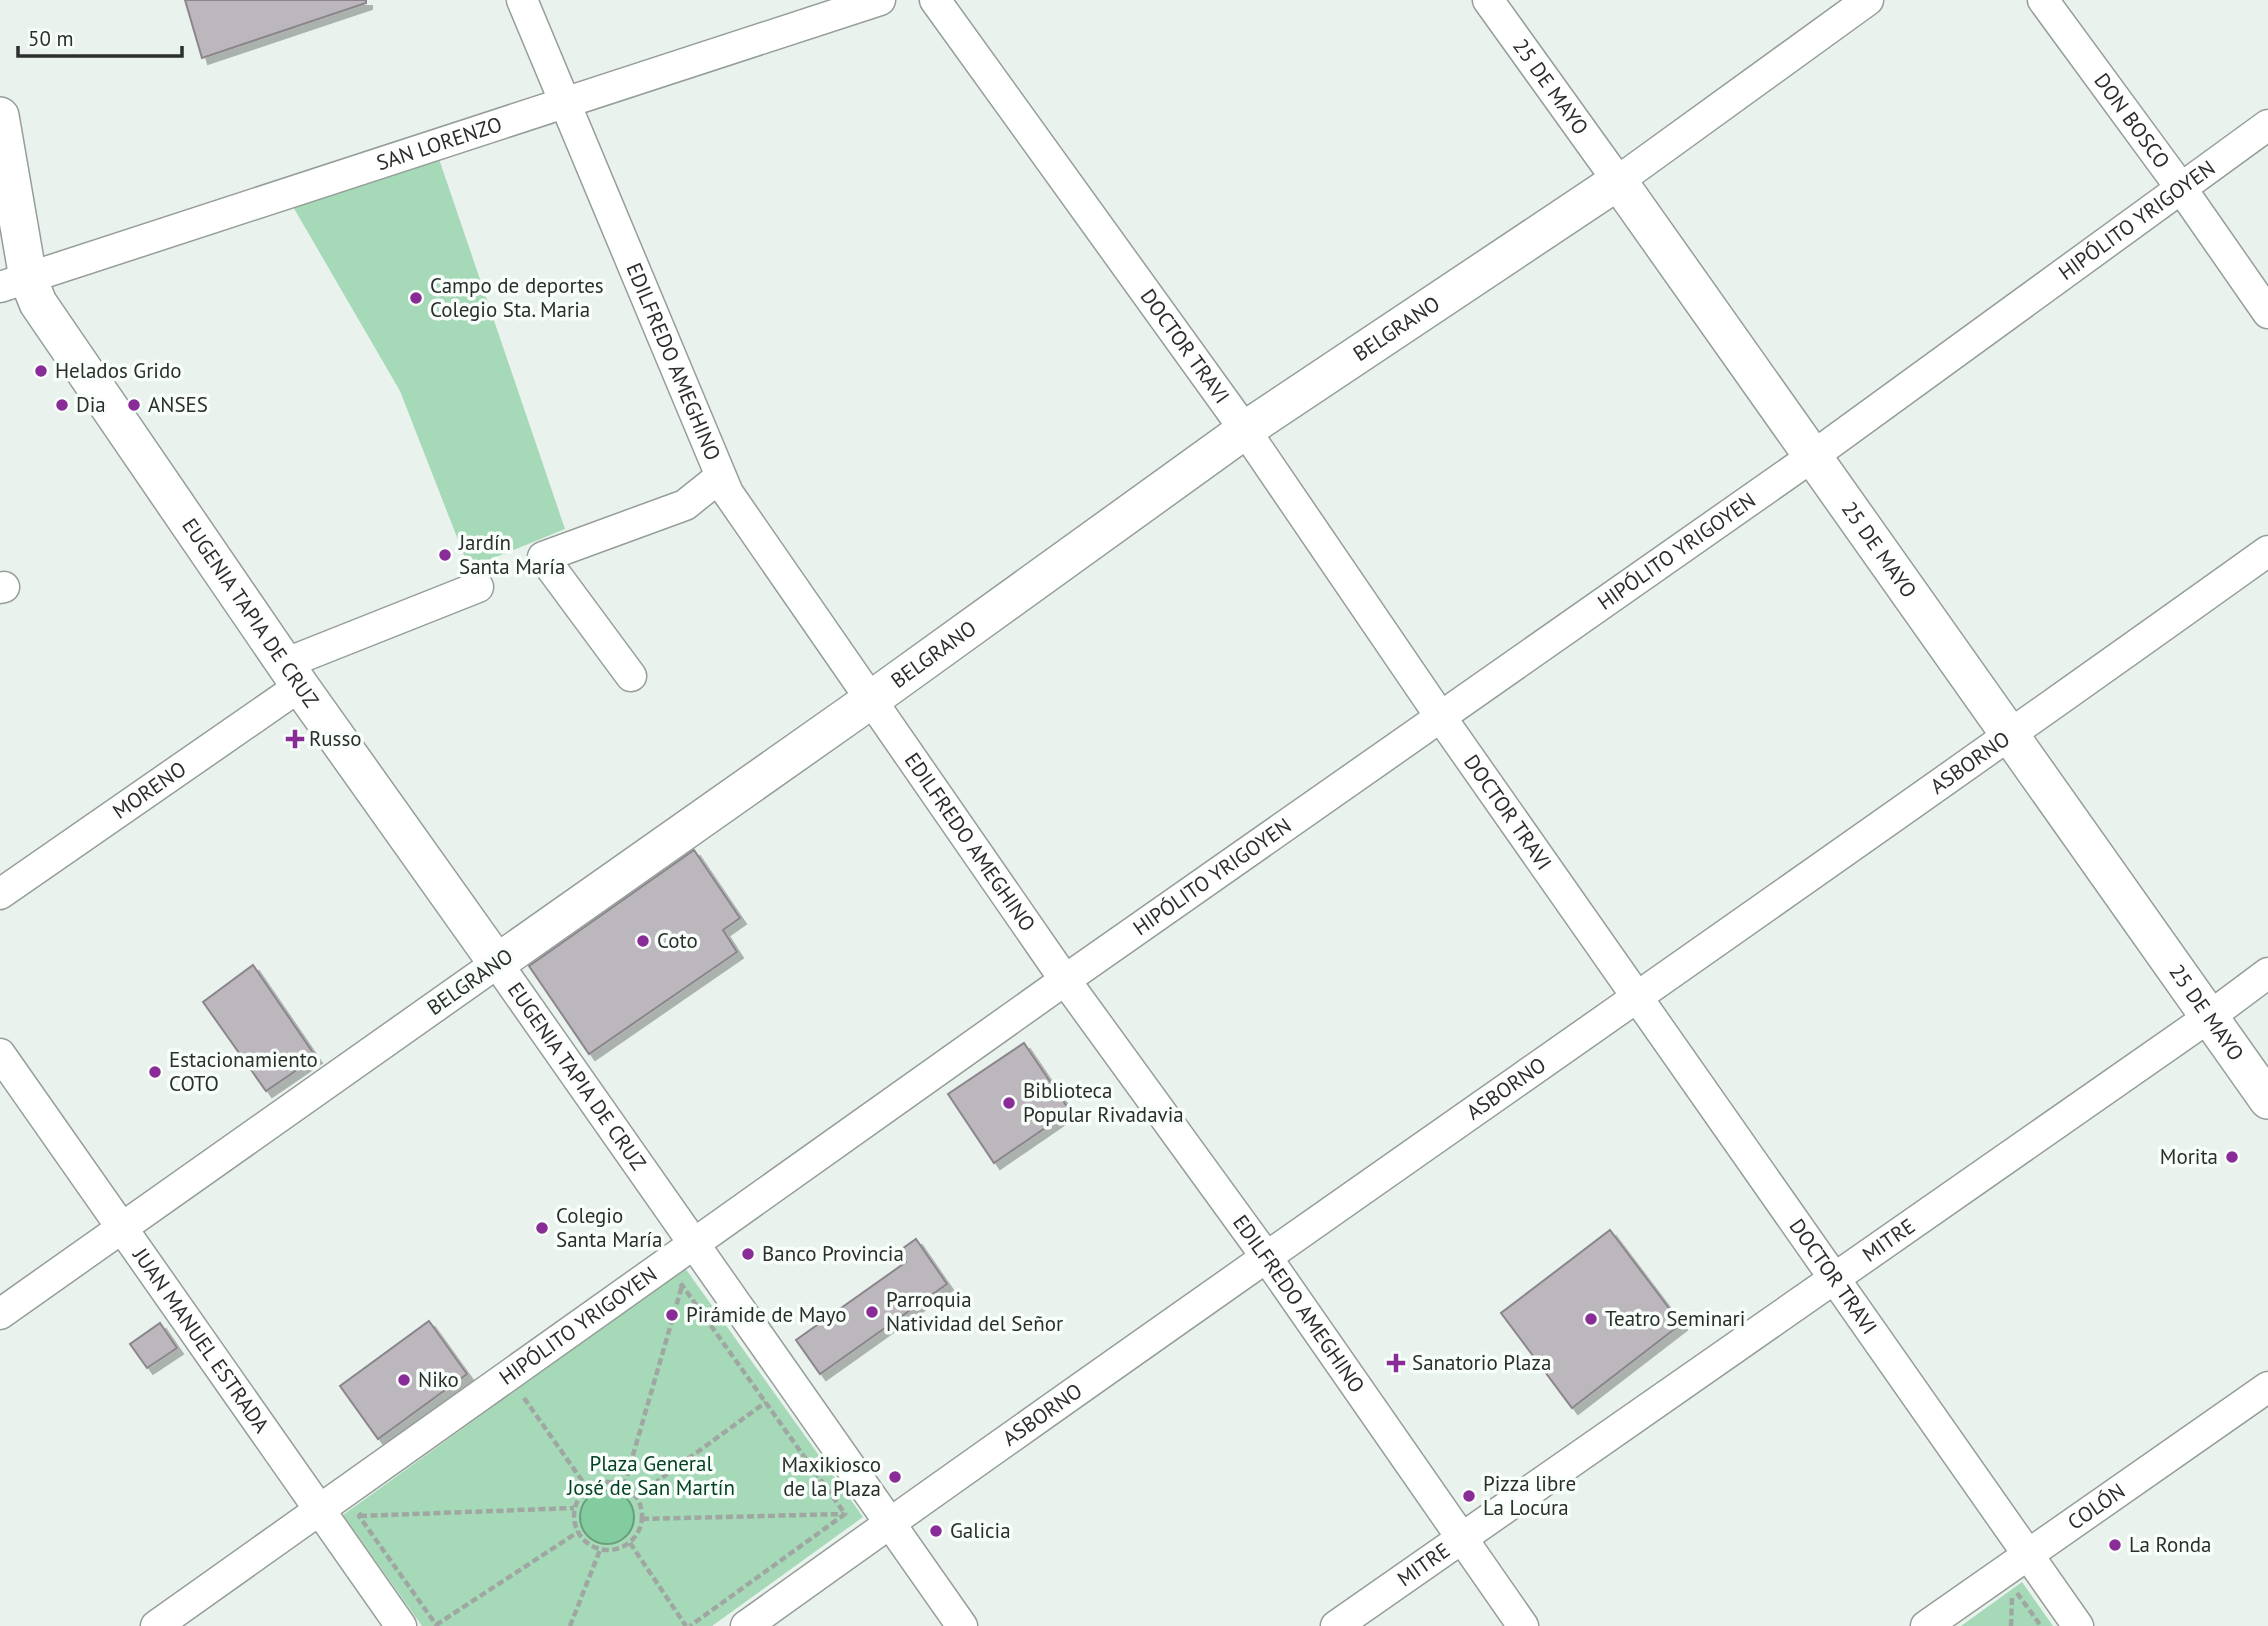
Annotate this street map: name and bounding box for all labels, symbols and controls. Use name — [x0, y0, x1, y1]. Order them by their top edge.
scale bar — [18, 14, 182, 58]
text: 50 m — [28, 25, 74, 52]
street label: 25 DE MAYO — [1507, 33, 1594, 140]
street label: DON BOSCO — [2088, 68, 2176, 174]
street label: SAN LORENZO — [373, 110, 505, 176]
street label: HIPÓLITO YRIGOYEN — [2053, 154, 2220, 286]
street label: EDILFREDO AMEGHINO — [620, 259, 727, 464]
place label: Campo de deportes Colegio Sta. Maria — [430, 272, 604, 323]
street label: DOCTOR TRAVI — [1135, 283, 1236, 409]
marker: Campo de deportes Colegio Sta. Maria — [408, 290, 424, 306]
street label: BELGRANO — [1348, 290, 1445, 367]
place label: Helados Grido — [55, 357, 182, 384]
marker: Helados Grido — [33, 363, 49, 379]
place label: Dia — [76, 391, 106, 418]
place label: ANSES — [148, 391, 208, 418]
marker: Dia — [54, 397, 70, 413]
marker: ANSES — [126, 397, 142, 413]
street label: HIPÓLITO YRIGOYEN — [1592, 486, 1761, 616]
street label: 25 DE MAYO — [1836, 496, 1923, 603]
street label: EUGENIA TAPIA DE CRUZ — [176, 513, 325, 713]
place label: Jardín Santa María — [458, 529, 565, 580]
marker: Jardín Santa María — [437, 547, 453, 563]
street label: BELGRANO — [886, 614, 981, 694]
place label: Russo — [309, 725, 362, 752]
street label: ASBORNO — [1925, 725, 2015, 800]
marker: Russo — [287, 731, 303, 747]
street label: EDILFREDO AMEGHINO — [899, 747, 1041, 937]
street label: DOCTOR TRAVI — [1458, 749, 1558, 875]
street label: MORENO — [107, 755, 191, 825]
street label: HIPÓLITO YRIGOYEN — [1128, 812, 1296, 941]
place label: Coto — [657, 927, 698, 954]
marker: Coto — [635, 933, 651, 949]
street label: BELGRANO — [422, 942, 518, 1021]
street label: 25 DE MAYO — [2163, 959, 2250, 1066]
street label: EUGENIA TAPIA DE CRUZ — [502, 977, 652, 1175]
place label: Estacionamiento COTO — [169, 1046, 318, 1097]
street label: ASBORNO — [1461, 1051, 1551, 1126]
marker: Estacionamiento COTO — [147, 1064, 163, 1080]
place label: Biblioteca Popular Rivadavia — [1023, 1077, 1184, 1128]
marker: Biblioteca Popular Rivadavia — [1001, 1095, 1017, 1111]
place label: Morita — [2160, 1143, 2218, 1170]
marker: Morita — [2224, 1149, 2240, 1165]
place label: Colegio Santa María — [556, 1202, 662, 1253]
street label: EDILFREDO AMEGHINO — [1227, 1209, 1371, 1398]
street label: MITRE — [1857, 1212, 1920, 1268]
street label: DOCTOR TRAVI — [1784, 1213, 1883, 1339]
marker: Colegio Santa María — [534, 1220, 550, 1236]
place label: Banco Provincia — [762, 1240, 904, 1267]
street label: JUAN MANUEL ESTRADA — [127, 1242, 276, 1438]
marker: Banco Provincia — [740, 1246, 756, 1262]
street label: HIPÓLITO YRIGOYEN — [494, 1260, 662, 1391]
place label: Parroquia Natividad del Señor — [886, 1286, 1063, 1337]
place label: Pirámide de Mayo — [686, 1301, 847, 1328]
marker: Parroquia Natividad del Señor — [864, 1304, 880, 1320]
place label: Teatro Seminari — [1605, 1305, 1745, 1332]
marker: Pirámide de Mayo — [664, 1307, 680, 1323]
marker: Teatro Seminari — [1583, 1311, 1599, 1327]
place label: Sanatorio Plaza — [1412, 1349, 1551, 1376]
marker: Sanatorio Plaza — [1386, 1353, 1406, 1373]
place label: Niko — [418, 1366, 459, 1393]
marker: Niko — [396, 1372, 412, 1388]
street label: ASBORNO — [997, 1377, 1087, 1452]
park label: Plaza General José de San Martín — [566, 1450, 735, 1501]
place label: Maxikiosco de la Plaza — [782, 1451, 881, 1502]
marker: Maxikiosco de la Plaza — [887, 1469, 903, 1485]
place label: Pizza libre La Locura — [1483, 1470, 1576, 1521]
street label: COLÓN — [2062, 1477, 2130, 1536]
marker: Pizza libre La Locura — [1461, 1488, 1477, 1504]
place label: Galicia — [950, 1517, 1011, 1544]
marker: Galicia — [928, 1523, 944, 1539]
place label: La Ronda — [2129, 1531, 2211, 1558]
street label: MITRE — [1392, 1537, 1455, 1592]
marker: La Ronda — [2107, 1537, 2123, 1553]

